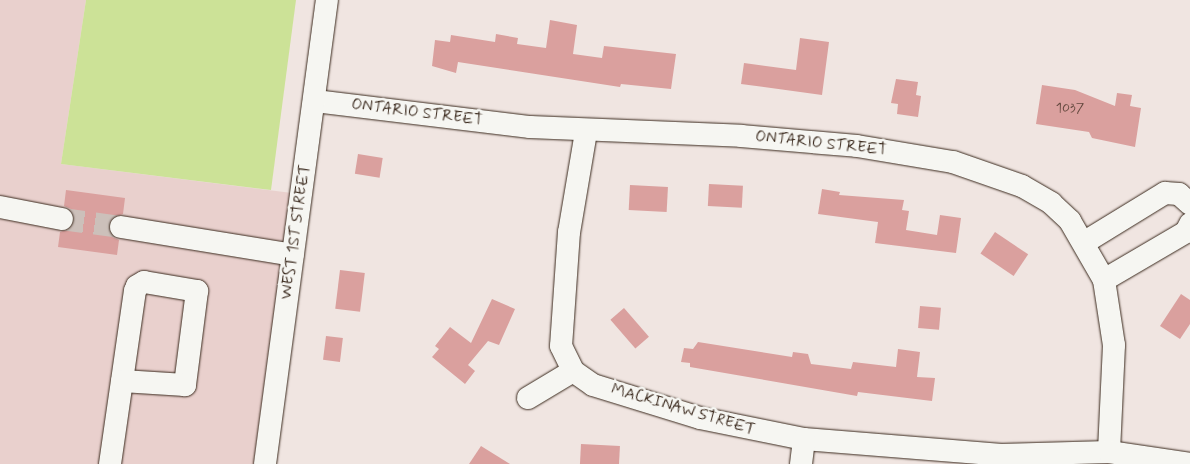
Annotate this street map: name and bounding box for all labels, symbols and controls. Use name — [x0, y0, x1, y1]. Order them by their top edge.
street label: ONTARIO STREET — [350, 95, 484, 131]
house number: 1037 — [1056, 100, 1084, 116]
street label: ONTARIO STREET — [754, 128, 888, 160]
street label: WEST 1ST STREET — [277, 162, 315, 302]
street label: MACKINAW STREET — [608, 380, 758, 440]

